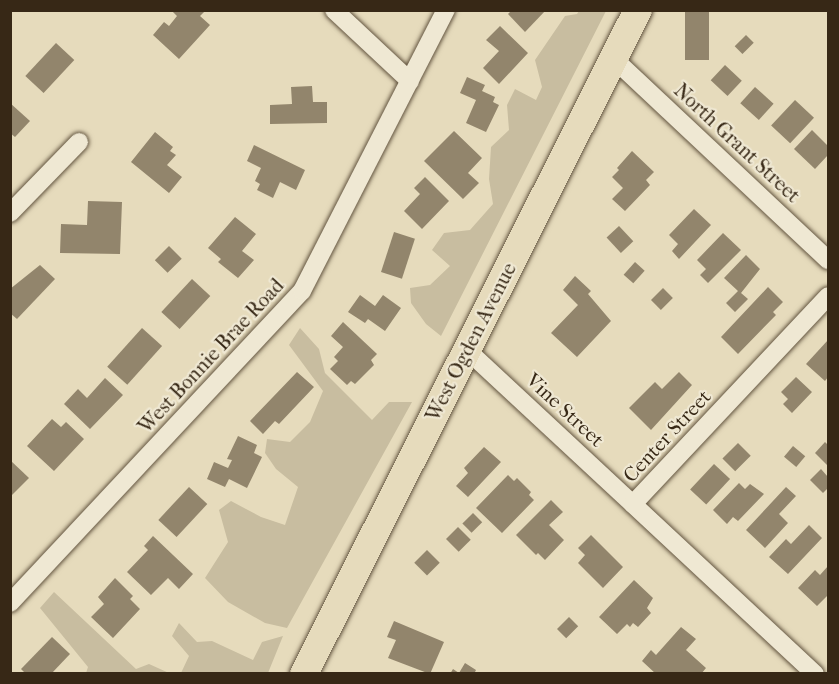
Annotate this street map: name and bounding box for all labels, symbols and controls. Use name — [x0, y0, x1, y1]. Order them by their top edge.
street label: North Grant Street — [669, 78, 805, 208]
street label: West Ogden Avenue — [421, 259, 521, 425]
street label: West Bonnie Brae Road — [133, 274, 289, 438]
street label: Vine Street — [521, 368, 609, 452]
street label: Center Street — [618, 385, 716, 487]

